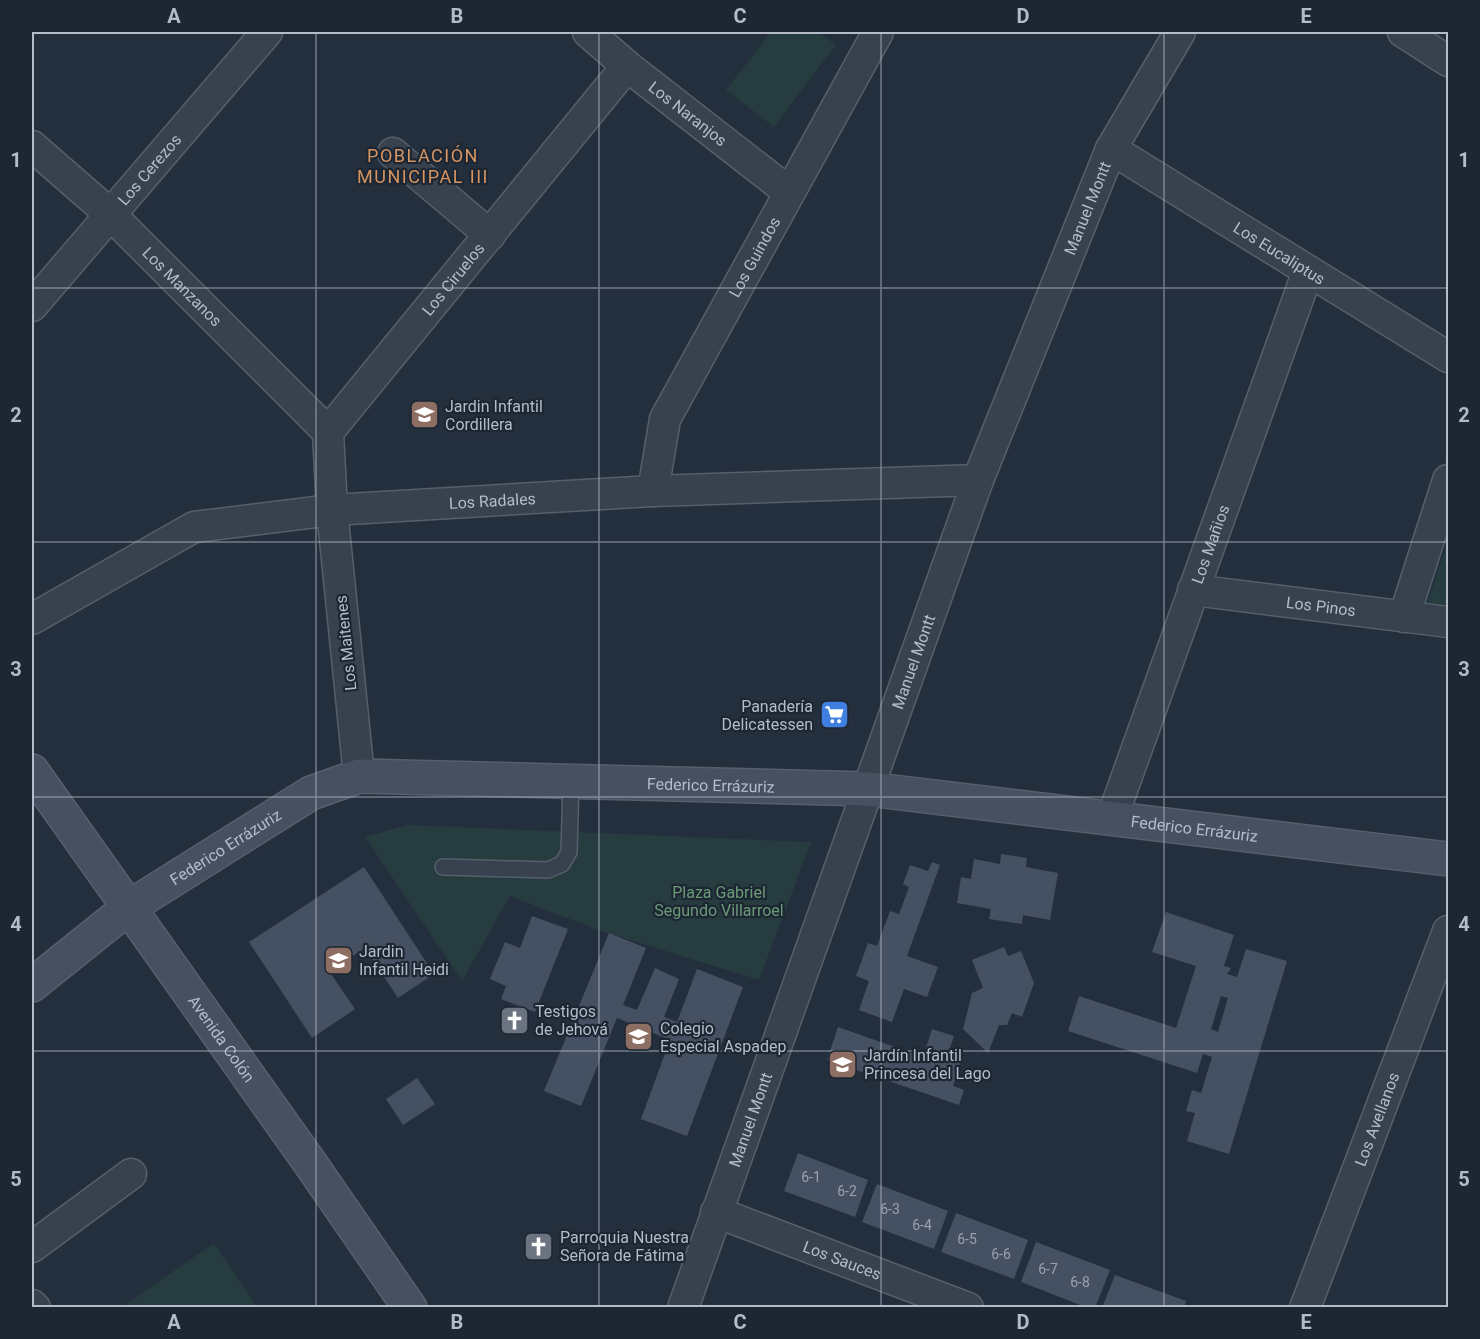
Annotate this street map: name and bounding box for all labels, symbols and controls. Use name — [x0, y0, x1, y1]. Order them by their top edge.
text: A — [167, 4, 181, 28]
text: B — [451, 4, 463, 28]
text: C — [733, 4, 747, 28]
text: D — [1017, 4, 1030, 28]
text: E — [1300, 4, 1312, 28]
street label: Los Naranjos — [645, 77, 731, 150]
street label: Los Cerezos — [113, 130, 185, 209]
district label: POBLACIÓN MUNICIPAL III — [357, 145, 489, 187]
text: 1 — [10, 148, 22, 172]
text: 1 — [1458, 148, 1470, 172]
street label: Manuel Montt — [1060, 159, 1115, 258]
street label: Los Guindos — [724, 213, 784, 300]
street label: Los Eucaliptus — [1230, 218, 1329, 288]
street label: Los Ciruelos — [418, 239, 488, 319]
street label: Los Manzanos — [139, 243, 226, 330]
place label: Jardin Infantil Cordillera — [445, 397, 543, 434]
school or university icon: Jardin Infantil Cordillera — [408, 399, 440, 431]
text: 2 — [10, 403, 22, 427]
text: 2 — [1458, 403, 1470, 427]
street label: Los Radales — [448, 488, 536, 513]
street label: Los Mañios — [1187, 502, 1233, 586]
street label: Los Pinos — [1285, 592, 1357, 620]
street label: Los Maitenes — [332, 594, 360, 692]
street label: Manuel Montt — [888, 612, 939, 712]
text: 3 — [10, 657, 22, 681]
text: 3 — [1458, 657, 1470, 681]
place label: Panadería Delicatessen — [722, 697, 813, 734]
supermarket icon: Panadería Delicatessen — [818, 699, 850, 731]
street label: Federico Errázuriz — [647, 774, 775, 796]
street label: Federico Errázuriz — [166, 805, 285, 889]
street label: Federico Errázuriz — [1130, 811, 1259, 845]
park label: Plaza Gabriel Segundo Villarroel — [654, 883, 784, 920]
text: 4 — [10, 912, 22, 936]
text: 4 — [1458, 912, 1470, 936]
place label: Jardin Infantil Heidi — [359, 942, 449, 979]
school or university icon: Jardin Infantil Heidi — [322, 944, 354, 976]
street label: Avenida Colón — [184, 991, 259, 1086]
place label: Testigos de Jehová — [535, 1002, 608, 1039]
church icon: Testigos de Jehová — [498, 1004, 530, 1036]
place label: Colegio Especial Aspadep — [660, 1019, 787, 1056]
school or university icon: Colegio Especial Aspadep — [623, 1021, 655, 1053]
place label: Jardín Infantil Princesa del Lago — [864, 1046, 991, 1083]
school or university icon: Jardín Infantil Princesa del Lago — [827, 1048, 859, 1080]
street label: Manuel Montt — [725, 1070, 776, 1169]
street label: Los Avellanos — [1350, 1070, 1403, 1169]
text: 5 — [10, 1167, 22, 1191]
text: 5 — [1458, 1167, 1470, 1191]
house number: 6-1 — [801, 1169, 821, 1185]
house number: 6-2 — [837, 1183, 857, 1199]
house number: 6-3 — [880, 1201, 900, 1217]
house number: 6-4 — [912, 1217, 932, 1233]
place label: Parroquia Nuestra Señora de Fátima — [560, 1228, 689, 1265]
church icon: Parroquia Nuestra Señora de Fátima — [523, 1230, 555, 1262]
house number: 6-5 — [957, 1231, 977, 1247]
street label: Los Sauces — [800, 1237, 884, 1284]
house number: 6-6 — [991, 1246, 1011, 1262]
house number: 6-7 — [1038, 1261, 1058, 1277]
house number: 6-8 — [1070, 1274, 1090, 1290]
text: A — [167, 1310, 181, 1334]
text: B — [451, 1310, 463, 1334]
text: C — [733, 1310, 747, 1334]
text: D — [1017, 1310, 1030, 1334]
text: E — [1300, 1310, 1312, 1334]

